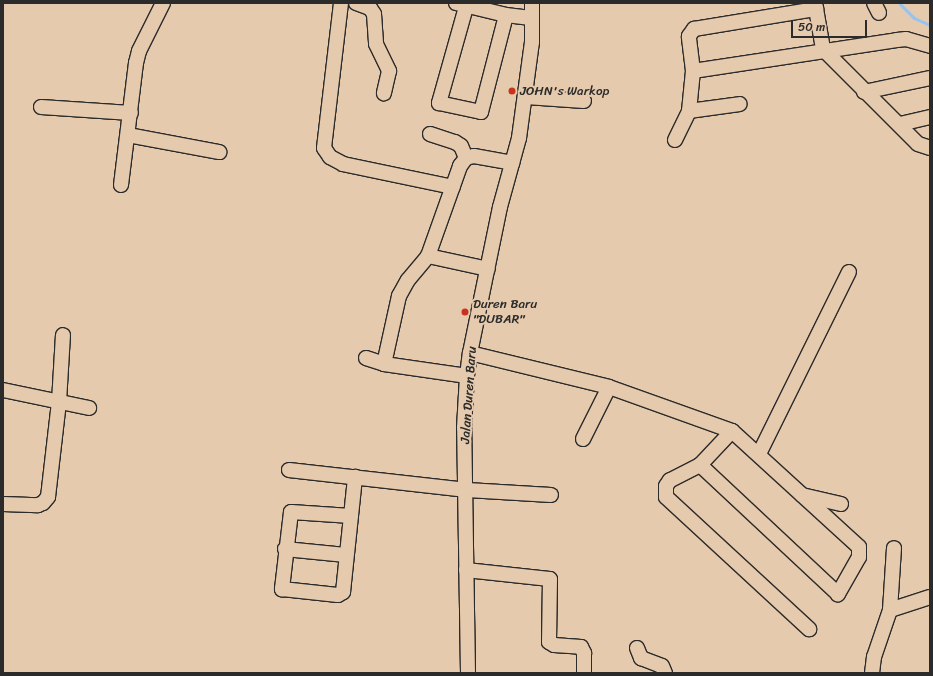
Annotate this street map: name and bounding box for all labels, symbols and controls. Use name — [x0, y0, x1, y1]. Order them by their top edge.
scale bar — [793, 12, 869, 38]
text: 50 m — [798, 16, 825, 38]
place label: JOHN's Warkop — [520, 83, 609, 99]
marker: JOHN's Warkop — [507, 86, 517, 96]
place label: Duren Baru "DUBAR" — [473, 297, 537, 328]
marker: Duren Baru "DUBAR" — [460, 307, 470, 317]
street label: Jalan Duren Baru — [458, 346, 480, 444]

